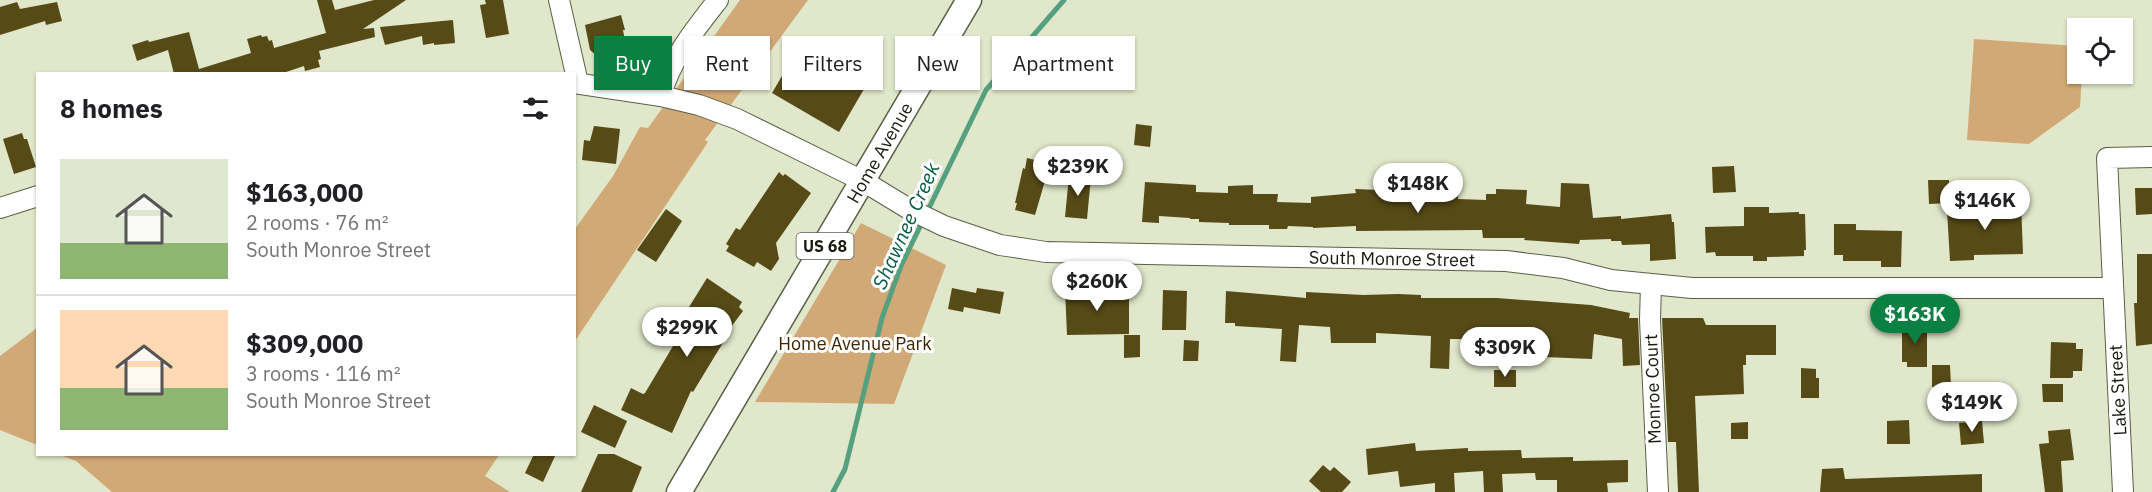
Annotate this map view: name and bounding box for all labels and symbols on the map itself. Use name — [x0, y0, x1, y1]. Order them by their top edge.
street label: Home Avenue — [841, 98, 918, 207]
pin: $239K — [1036, 146, 1120, 197]
water label: Shawnee Creek — [866, 158, 946, 293]
pin: $148K — [1376, 163, 1460, 214]
pin: $146K — [1943, 180, 2027, 231]
road number: US 68 — [796, 233, 854, 259]
street label: South Monroe Street — [1309, 246, 1475, 271]
pin: $260K — [1055, 261, 1139, 312]
pin: $163K — [1873, 294, 1957, 345]
pin: $299K — [645, 307, 729, 358]
pin: $309K — [1463, 327, 1547, 378]
park label: Home Avenue Park — [778, 332, 932, 355]
street label: Monroe Court — [1639, 334, 1666, 444]
street label: Lake Street — [2104, 344, 2131, 436]
pin: $149K — [1930, 382, 2014, 433]

